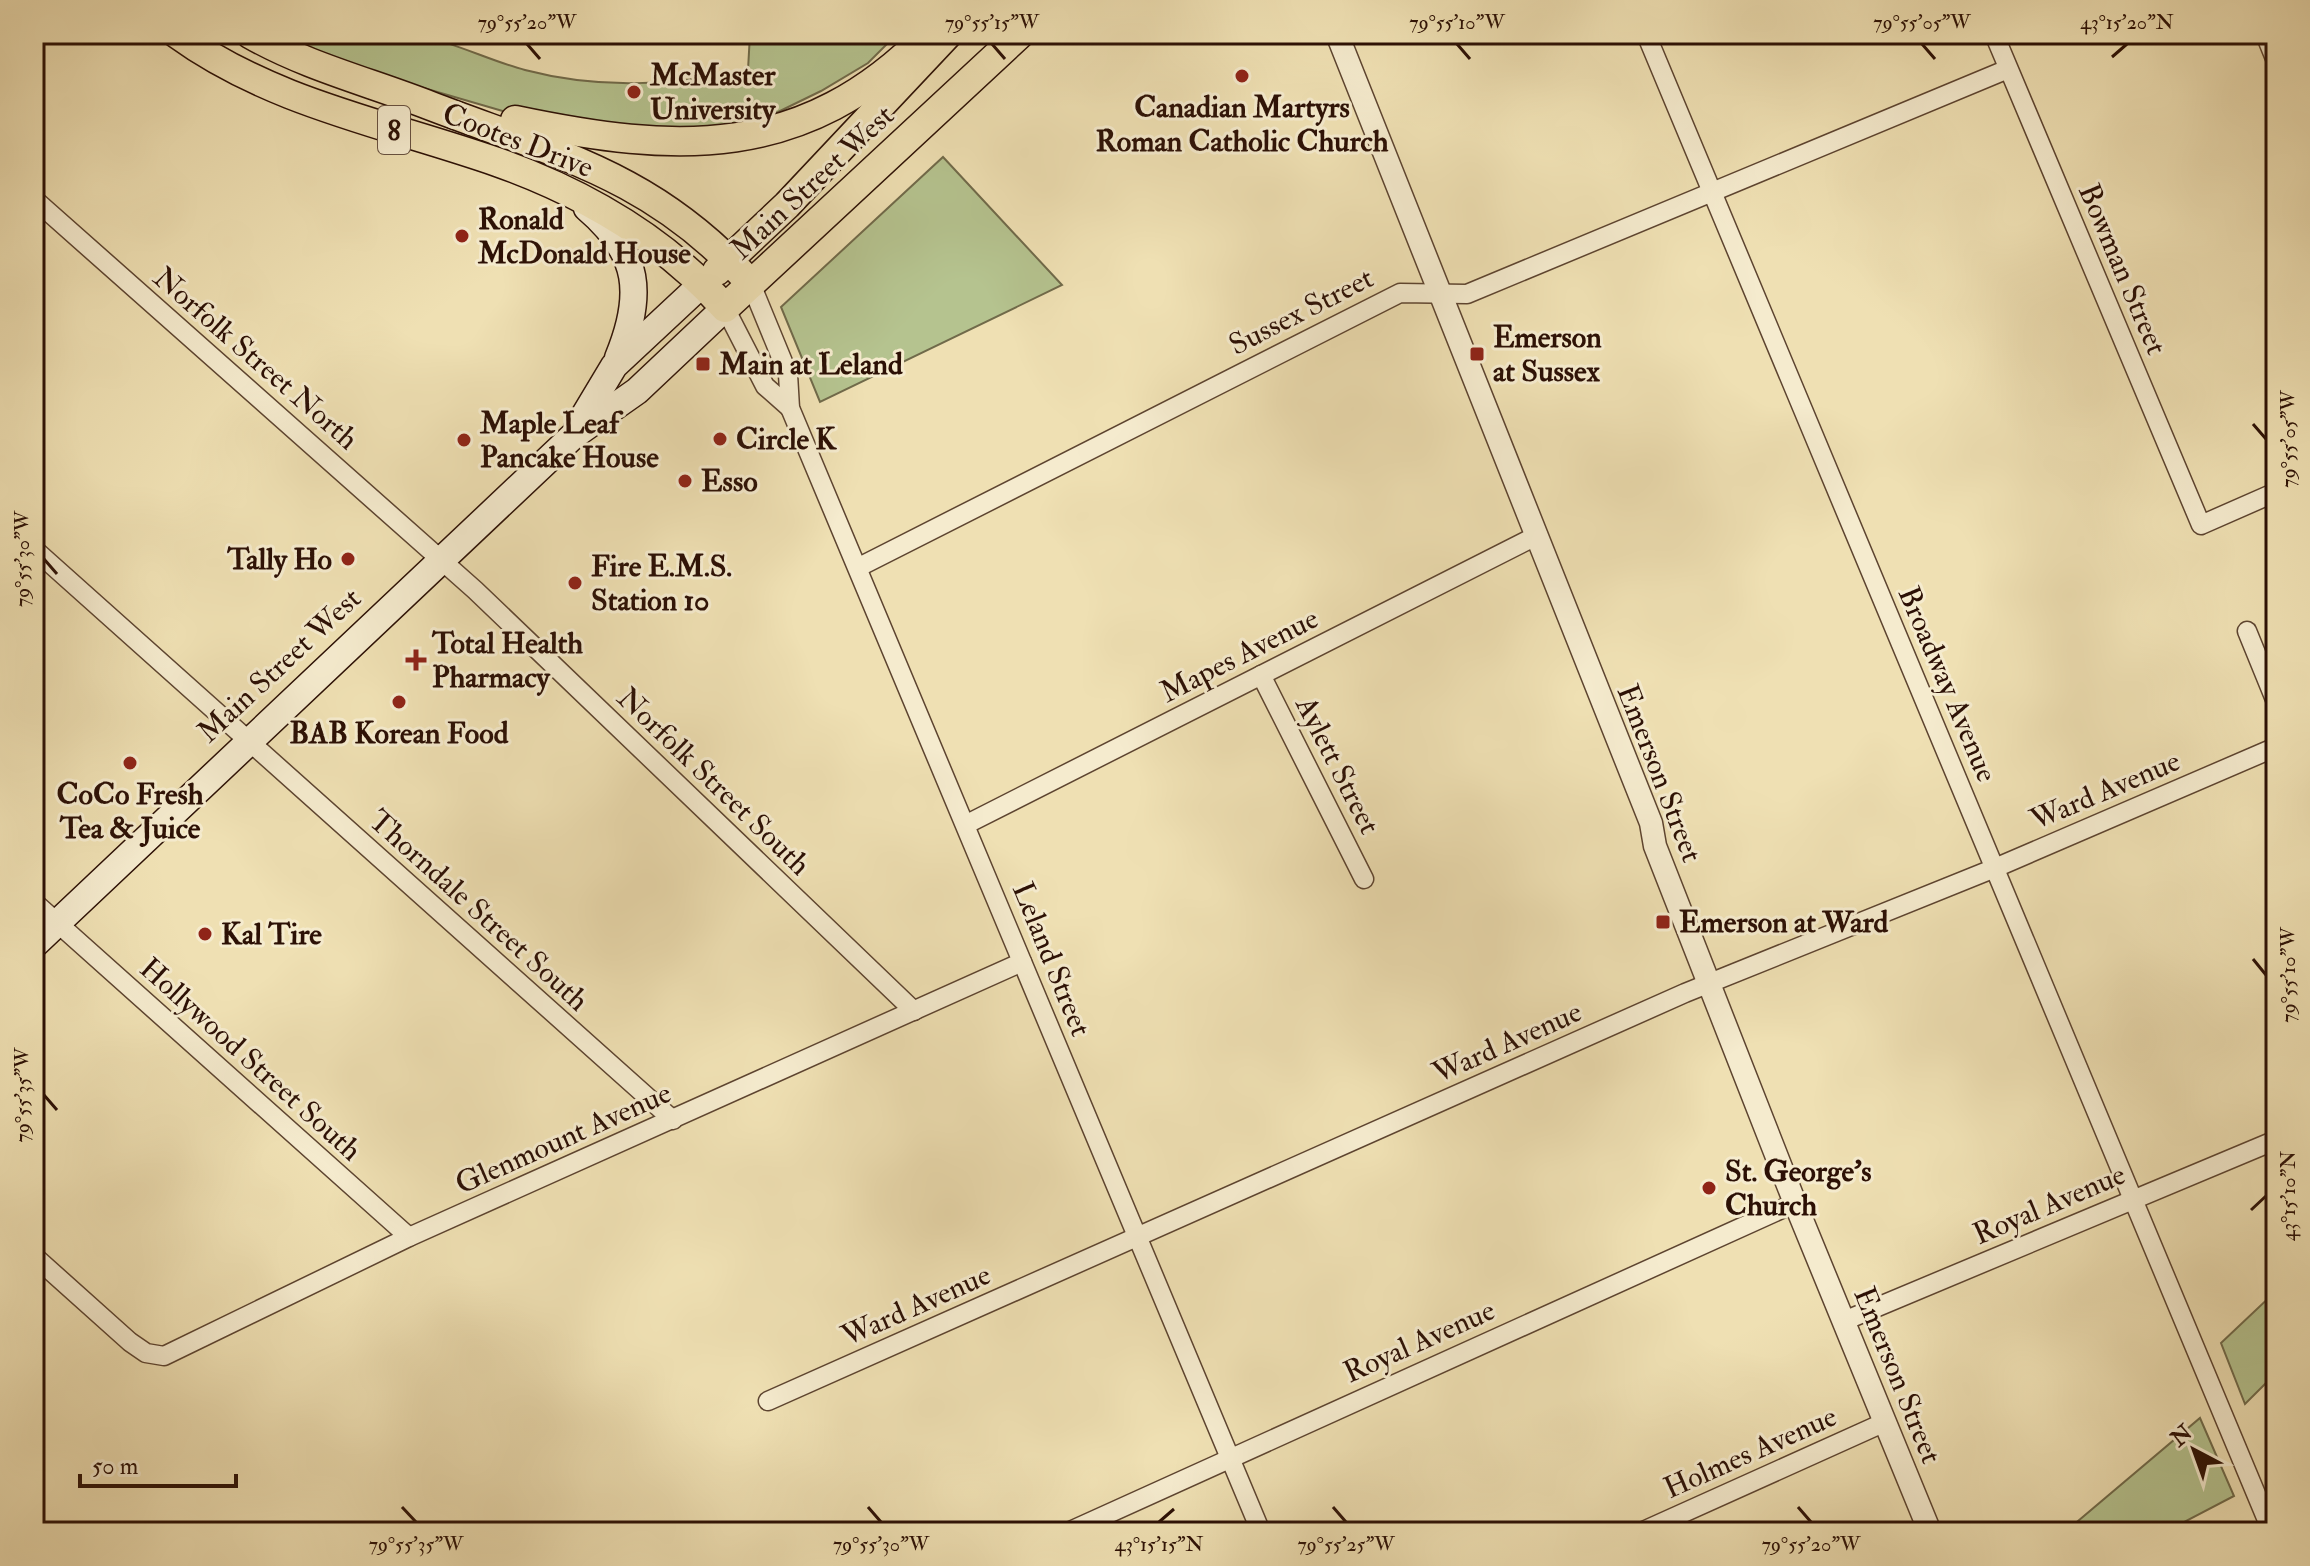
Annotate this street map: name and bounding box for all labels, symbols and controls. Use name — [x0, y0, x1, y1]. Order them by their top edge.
text: 79°55'20"W — [478, 10, 577, 35]
text: 79°55'15"W — [945, 10, 1040, 35]
text: 79°55'10"W — [1409, 10, 1505, 35]
text: 79°55'05"W — [1873, 10, 1971, 35]
text: 43°15'20"N — [2080, 10, 2174, 35]
place label: McMaster University — [649, 57, 777, 128]
marker: Canadian Martyrs Roman Catholic Church — [1233, 67, 1251, 85]
marker: McMaster University — [625, 83, 643, 101]
place label: Canadian Martyrs Roman Catholic Church — [1096, 89, 1389, 160]
street label: Cootes Drive — [437, 95, 598, 186]
street label: Main Street West — [723, 97, 902, 267]
road number: 8 — [378, 106, 410, 154]
street label: Bowman Street — [2070, 178, 2175, 360]
place label: Ronald McDonald House — [477, 201, 691, 272]
marker: Ronald McDonald House — [453, 227, 471, 245]
street label: Norfolk Street North — [145, 259, 366, 458]
street label: Sussex Street — [1223, 259, 1380, 364]
place label: Emerson at Sussex — [1493, 319, 1602, 390]
marker: Emerson at Sussex — [1468, 345, 1486, 363]
place label: Main at Leland — [718, 346, 903, 383]
marker: Main at Leland — [694, 355, 712, 373]
text: 79°55'05"W — [2276, 390, 2301, 488]
place label: Maple Leaf Pancake House — [479, 405, 659, 476]
place label: Circle K — [736, 421, 837, 458]
marker: Circle K — [711, 430, 729, 448]
marker: Maple Leaf Pancake House — [455, 431, 473, 449]
place label: Esso — [701, 463, 758, 500]
marker: Esso — [676, 472, 694, 490]
text: 79°55'30"W — [10, 510, 35, 607]
place label: Tally Ho — [226, 541, 332, 578]
place label: Fire E.M.S. Station 10 — [591, 548, 732, 619]
marker: Tally Ho — [339, 550, 357, 568]
marker: Fire E.M.S. Station 10 — [566, 574, 584, 592]
street label: Main Street West — [190, 580, 369, 750]
street label: Broadway Avenue — [1890, 581, 2005, 788]
street label: Mapes Avenue — [1154, 600, 1324, 711]
place label: Total Health Pharmacy — [431, 625, 583, 696]
marker: Total Health Pharmacy — [407, 651, 425, 669]
street label: Emerson Street — [1609, 679, 1710, 867]
street label: Norfolk Street South — [609, 680, 818, 883]
street label: Aylett Street — [1287, 689, 1388, 841]
marker: BAB Korean Food — [390, 693, 408, 711]
place label: BAB Korean Food — [289, 715, 509, 752]
street label: Ward Avenue — [2024, 742, 2186, 839]
marker: CoCo Fresh Tea & Juice — [121, 754, 139, 772]
place label: CoCo Fresh Tea & Juice — [57, 776, 204, 847]
street label: Thorndale Street South — [361, 802, 596, 1019]
street label: Leland Street — [1004, 877, 1099, 1042]
place label: Emerson at Ward — [1679, 904, 1889, 941]
marker: Emerson at Ward — [1654, 913, 1672, 931]
place label: Kal Tire — [221, 916, 322, 953]
marker: Kal Tire — [196, 925, 214, 943]
text: 79°55'10"W — [2276, 927, 2301, 1023]
street label: Hollywood Street South — [132, 950, 369, 1169]
street label: Ward Avenue — [1426, 993, 1587, 1092]
text: 79°55'35"W — [10, 1047, 35, 1142]
street label: Glenmount Avenue — [450, 1074, 677, 1203]
text: 43°15'10"N — [2276, 1151, 2301, 1241]
place label: St. George's Church — [1725, 1153, 1872, 1224]
street label: Royal Avenue — [1968, 1156, 2131, 1253]
marker: St. George's Church — [1700, 1179, 1718, 1197]
street label: Ward Avenue — [835, 1256, 996, 1355]
street label: Emerson Street — [1845, 1281, 1950, 1469]
street label: Royal Avenue — [1338, 1292, 1501, 1391]
street label: Holmes Avenue — [1658, 1398, 1842, 1507]
north arrow — [2154, 1410, 2234, 1490]
text: N — [2164, 1418, 2198, 1453]
scale bar — [80, 1438, 236, 1488]
text: 50 m — [92, 1451, 139, 1482]
text: 79°55'35"W — [369, 1532, 464, 1557]
text: 79°55'30"W — [833, 1532, 930, 1557]
text: 43°15'15"N — [1114, 1532, 1204, 1557]
text: 79°55'25"W — [1297, 1532, 1395, 1557]
text: 79°55'20"W — [1762, 1532, 1861, 1557]

